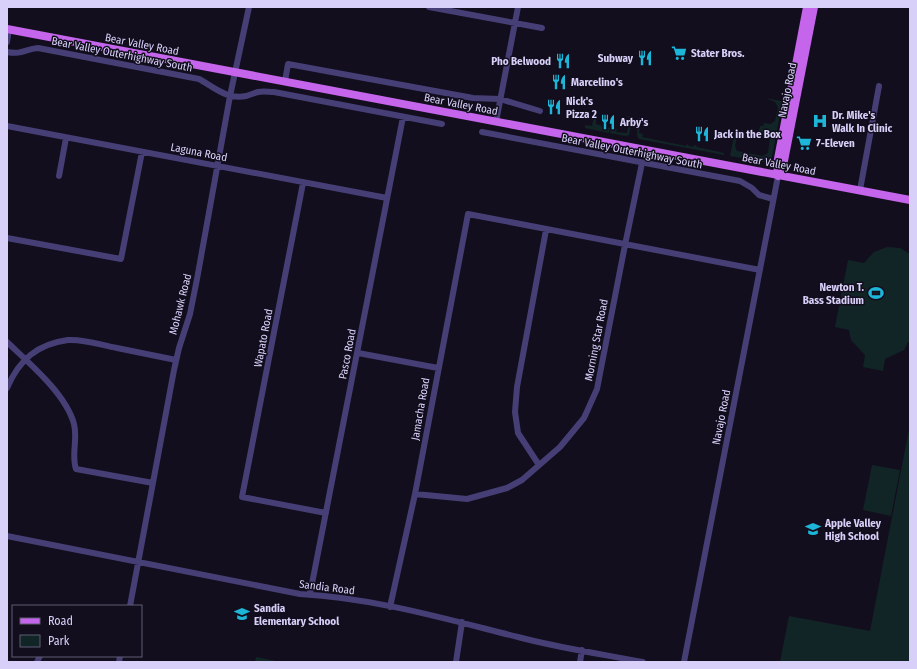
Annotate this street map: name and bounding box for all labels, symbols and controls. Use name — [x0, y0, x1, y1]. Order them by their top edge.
street label: Bear Valley Road — [104, 31, 180, 58]
street label: Bear Valley Outerhighway South — [50, 34, 193, 75]
supermarket icon: Stater Bros. — [670, 44, 688, 62]
place label: Stater Bros. — [691, 47, 745, 60]
restaurant icon: Subway — [636, 49, 654, 67]
restaurant icon: Pho Belwood — [554, 52, 572, 70]
place label: Subway — [598, 52, 634, 65]
place label: Pho Belwood — [491, 55, 551, 68]
street label: Navajo Road — [776, 61, 799, 119]
restaurant icon: Marcelino's — [550, 73, 568, 91]
place label: Marcelino's — [571, 76, 623, 89]
street label: Bear Valley Road — [423, 91, 499, 118]
place label: Nick's Pizza 2 — [566, 95, 597, 121]
restaurant icon: Nick's Pizza 2 — [545, 98, 563, 116]
place label: Dr. Mike's Walk In Clinic — [832, 109, 893, 135]
hospital icon: Dr. Mike's Walk In Clinic — [811, 112, 829, 130]
restaurant icon: Arby's — [599, 113, 617, 131]
place label: Arby's — [619, 116, 648, 129]
restaurant icon: Jack in the Box — [693, 125, 711, 143]
place label: Jack in the Box — [713, 128, 782, 141]
street label: Bear Valley Outerhighway South — [560, 131, 703, 172]
supermarket icon: 7-Eleven — [795, 134, 813, 152]
place label: 7-Eleven — [816, 137, 855, 150]
street label: Laguna Road — [169, 141, 228, 164]
street label: Bear Valley Road — [741, 151, 817, 178]
street label: Mohawk Road — [167, 272, 194, 336]
place label: Newton T. Bass Stadium — [803, 281, 864, 307]
sports icon: Newton T. Bass Stadium — [867, 284, 885, 302]
street label: Morning Star Road — [582, 298, 611, 382]
street label: Wapato Road — [251, 308, 276, 368]
street label: Pasco Road — [336, 328, 359, 380]
street label: Jamacha Road — [409, 377, 432, 441]
street label: Navajo Road — [710, 388, 733, 446]
place label: Apple Valley High School — [824, 517, 882, 543]
school or university icon: Apple Valley High School — [804, 520, 822, 538]
street label: Sandia Road — [298, 578, 356, 597]
place label: Sandia Elementary School — [254, 602, 340, 628]
legend — [12, 605, 142, 657]
school or university icon: Sandia Elementary School — [233, 605, 251, 623]
text: Road — [48, 614, 73, 628]
text: Park — [48, 634, 70, 648]

